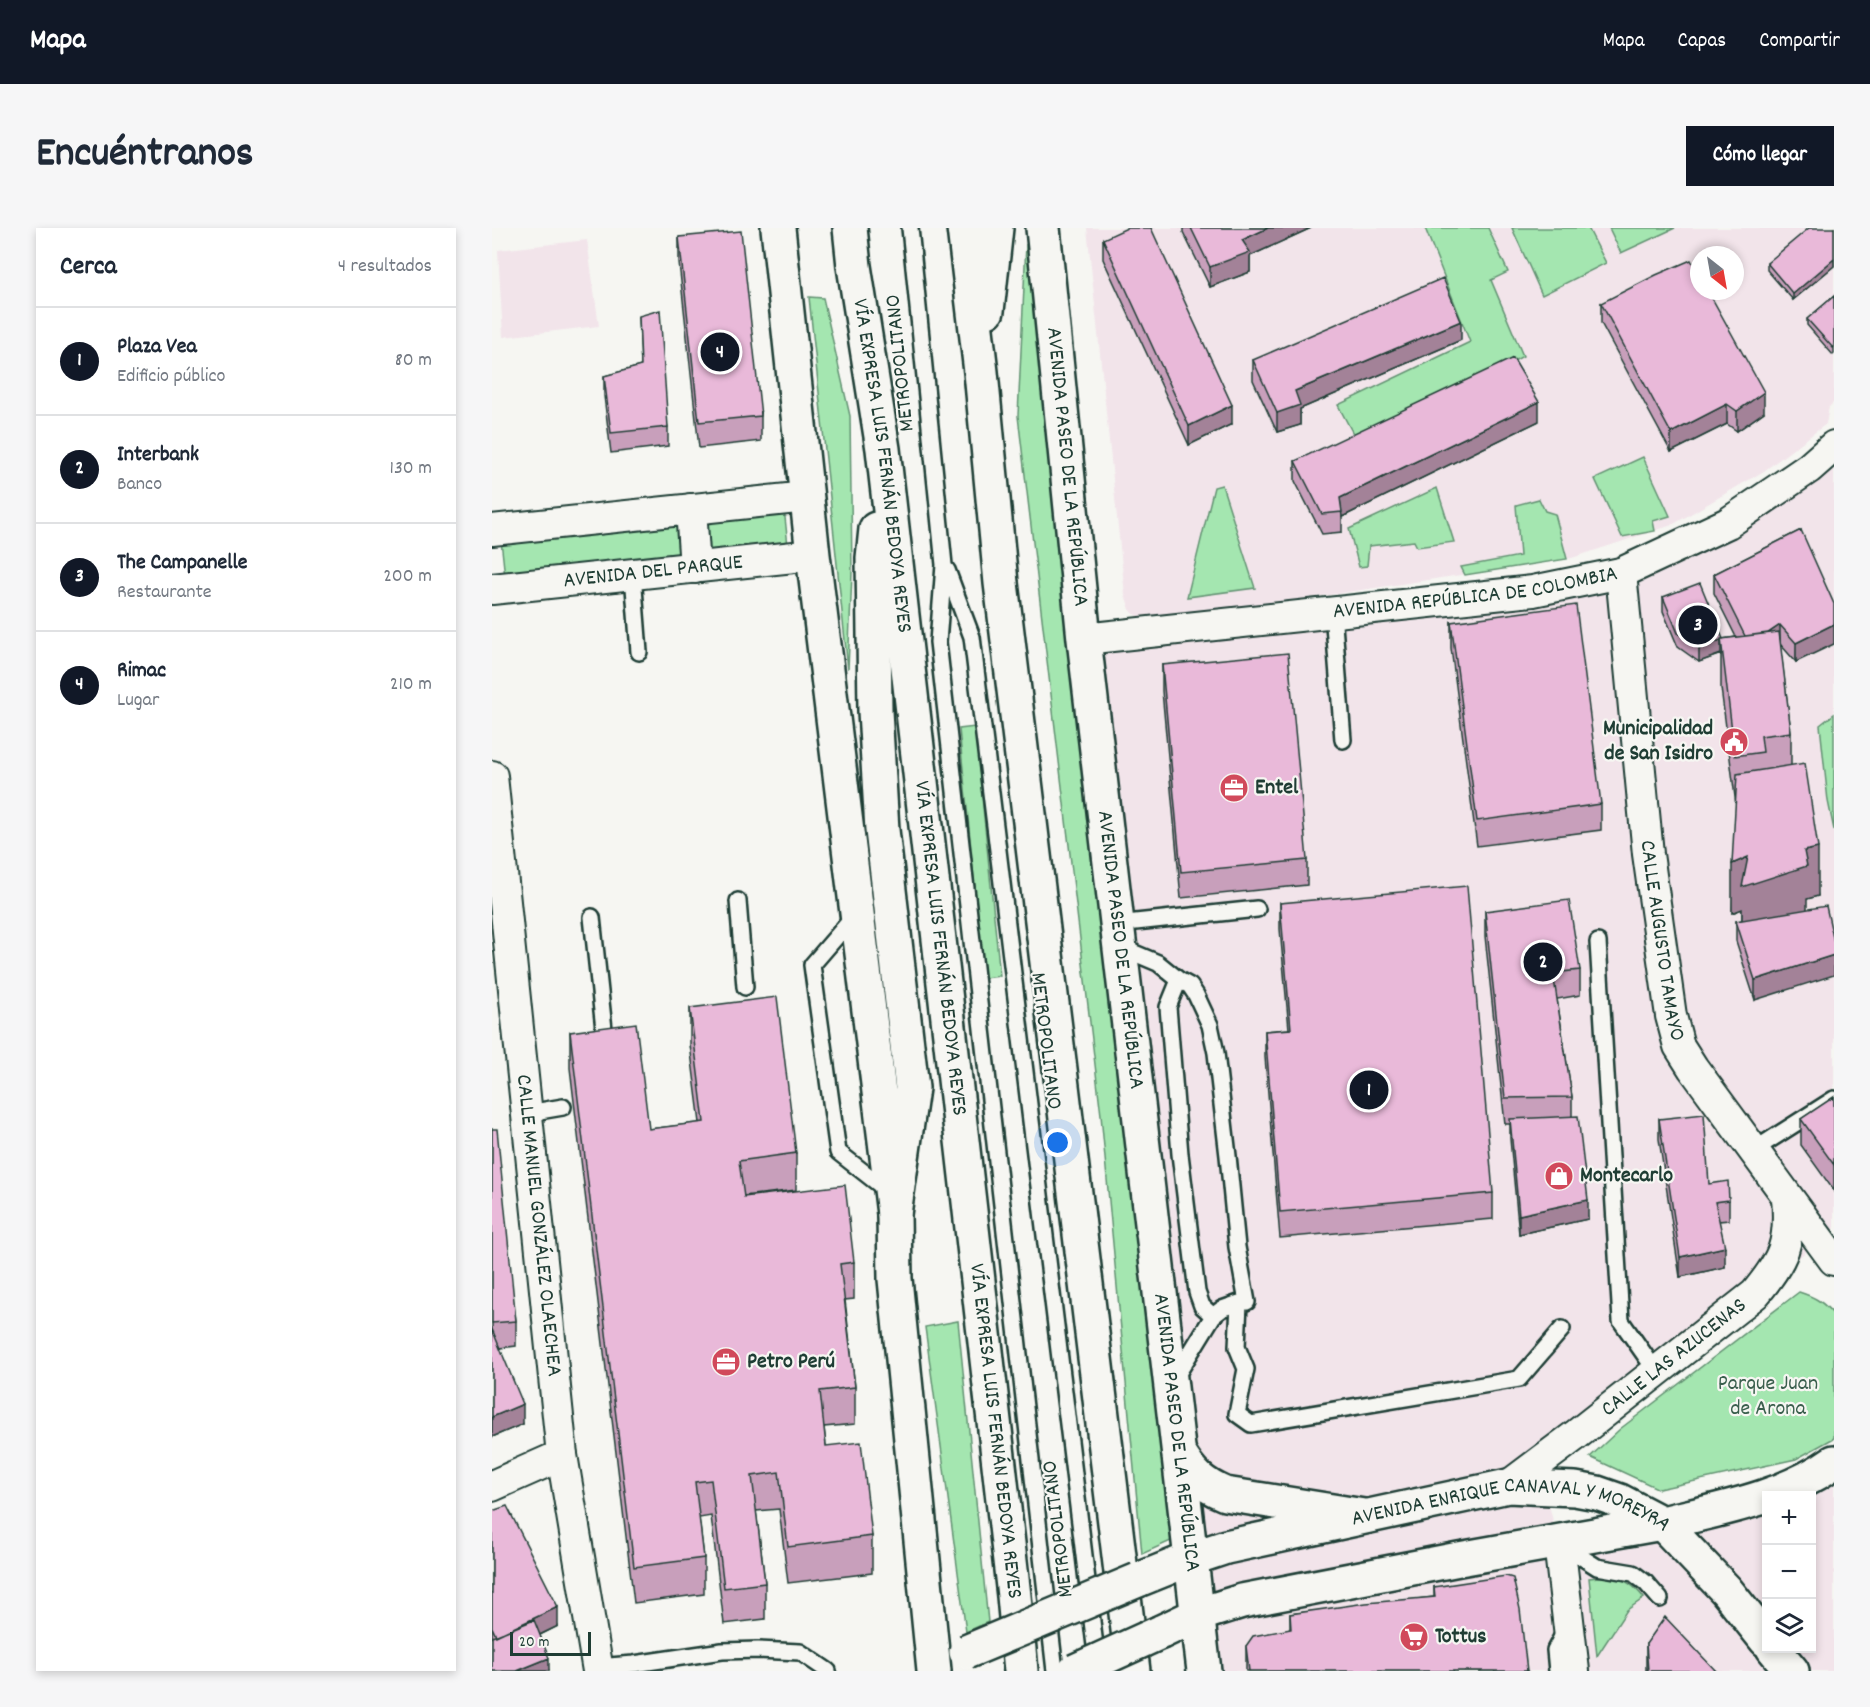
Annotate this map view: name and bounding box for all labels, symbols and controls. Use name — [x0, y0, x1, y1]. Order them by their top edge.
text: Mapa — [30, 22, 86, 62]
text: Mapa — [1603, 27, 1645, 57]
text: Capas — [1678, 27, 1726, 57]
text: Compartir — [1759, 27, 1840, 57]
text: Encuéntranos — [36, 126, 254, 186]
button: Cómo llegar — [1686, 126, 1834, 186]
north arrow — [1690, 246, 1744, 300]
text: Cerca — [60, 249, 117, 286]
text: 4 resultados — [338, 253, 432, 281]
street label: METROPOLITANO — [878, 293, 924, 433]
street label: VÍA EXPRESA LUIS FERNÁN BEDOYA REYES — [844, 296, 919, 635]
street label: AVENIDA PASEO DE LA REPÚBLICA — [1037, 326, 1096, 608]
pin: 4 — [700, 330, 740, 374]
text: Plaza Vea — [117, 332, 197, 363]
text: 1 — [77, 347, 82, 375]
text: 80 m — [395, 347, 432, 375]
text: Edificio público — [117, 363, 225, 391]
text: Interbank — [117, 440, 199, 471]
text: 2 — [75, 455, 84, 483]
text: 130 m — [390, 455, 432, 483]
text: Banco — [117, 471, 162, 499]
street label: AVENIDA DEL PARQUE — [562, 547, 744, 597]
text: The Campanelle — [117, 548, 247, 579]
street label: AVENIDA REPÚBLICA DE COLOMBIA — [1331, 559, 1620, 628]
text: 3 — [75, 563, 84, 591]
text: 200 m — [383, 563, 432, 591]
text: Restaurante — [117, 579, 212, 607]
pin: 3 — [1678, 602, 1718, 648]
text: Rimac — [117, 656, 166, 687]
text: 4 — [75, 671, 84, 699]
text: 210 m — [390, 671, 432, 699]
text: Lugar — [117, 687, 159, 715]
place label: Municipalidad de San Isidro — [1603, 714, 1713, 770]
public building icon: Municipalidad de San Isidro — [1718, 726, 1750, 758]
office icon: Entel — [1218, 772, 1250, 804]
place label: Entel — [1255, 773, 1299, 804]
street label: VÍA EXPRESA LUIS FERNÁN BEDOYA REYES — [905, 779, 975, 1117]
street label: AVENIDA PASEO DE LA REPÚBLICA — [1089, 809, 1152, 1091]
street label: CALLE AUGUSTO TAMAYO — [1631, 839, 1693, 1045]
pin: 2 — [1524, 940, 1562, 984]
street label: METROPOLITANO — [1021, 971, 1069, 1111]
pin: 1 — [1350, 1068, 1388, 1112]
street label: CALLE MANUEL GONZÁLEZ OLAECHEA — [507, 1073, 569, 1378]
your location — [1043, 1128, 1072, 1157]
shop icon: Montecarlo — [1543, 1160, 1575, 1192]
place label: Montecarlo — [1580, 1161, 1673, 1192]
street label: VÍA EXPRESA LUIS FERNÁN BEDOYA REYES — [961, 1262, 1030, 1600]
street label: CALLE LAS AZUCENAS — [1595, 1291, 1754, 1425]
street label: AVENIDA PASEO DE LA REPÚBLICA — [1145, 1292, 1208, 1574]
office icon: Petro Perú — [710, 1346, 742, 1378]
place label: Petro Perú — [747, 1347, 835, 1378]
park label: Parque Juan de Arona — [1718, 1369, 1818, 1425]
street label: METROPOLITANO — [1035, 1459, 1083, 1599]
text: AVENIDA ENRIQUE CANAVAL Y MOREYRA — [1349, 1470, 1678, 1539]
map controls — [1762, 1491, 1816, 1653]
button: + — [1762, 1491, 1816, 1545]
street label: AVENIDA ENRIQUE CANAVAL Y MOREYRA — [1329, 1508, 1657, 1540]
button: − — [1762, 1545, 1816, 1599]
button: layers — [1762, 1599, 1816, 1653]
supermarket icon: Tottus — [1398, 1621, 1430, 1653]
place label: Tottus — [1435, 1622, 1487, 1653]
scale bar — [510, 1629, 591, 1656]
text: 20 m — [519, 1631, 549, 1654]

